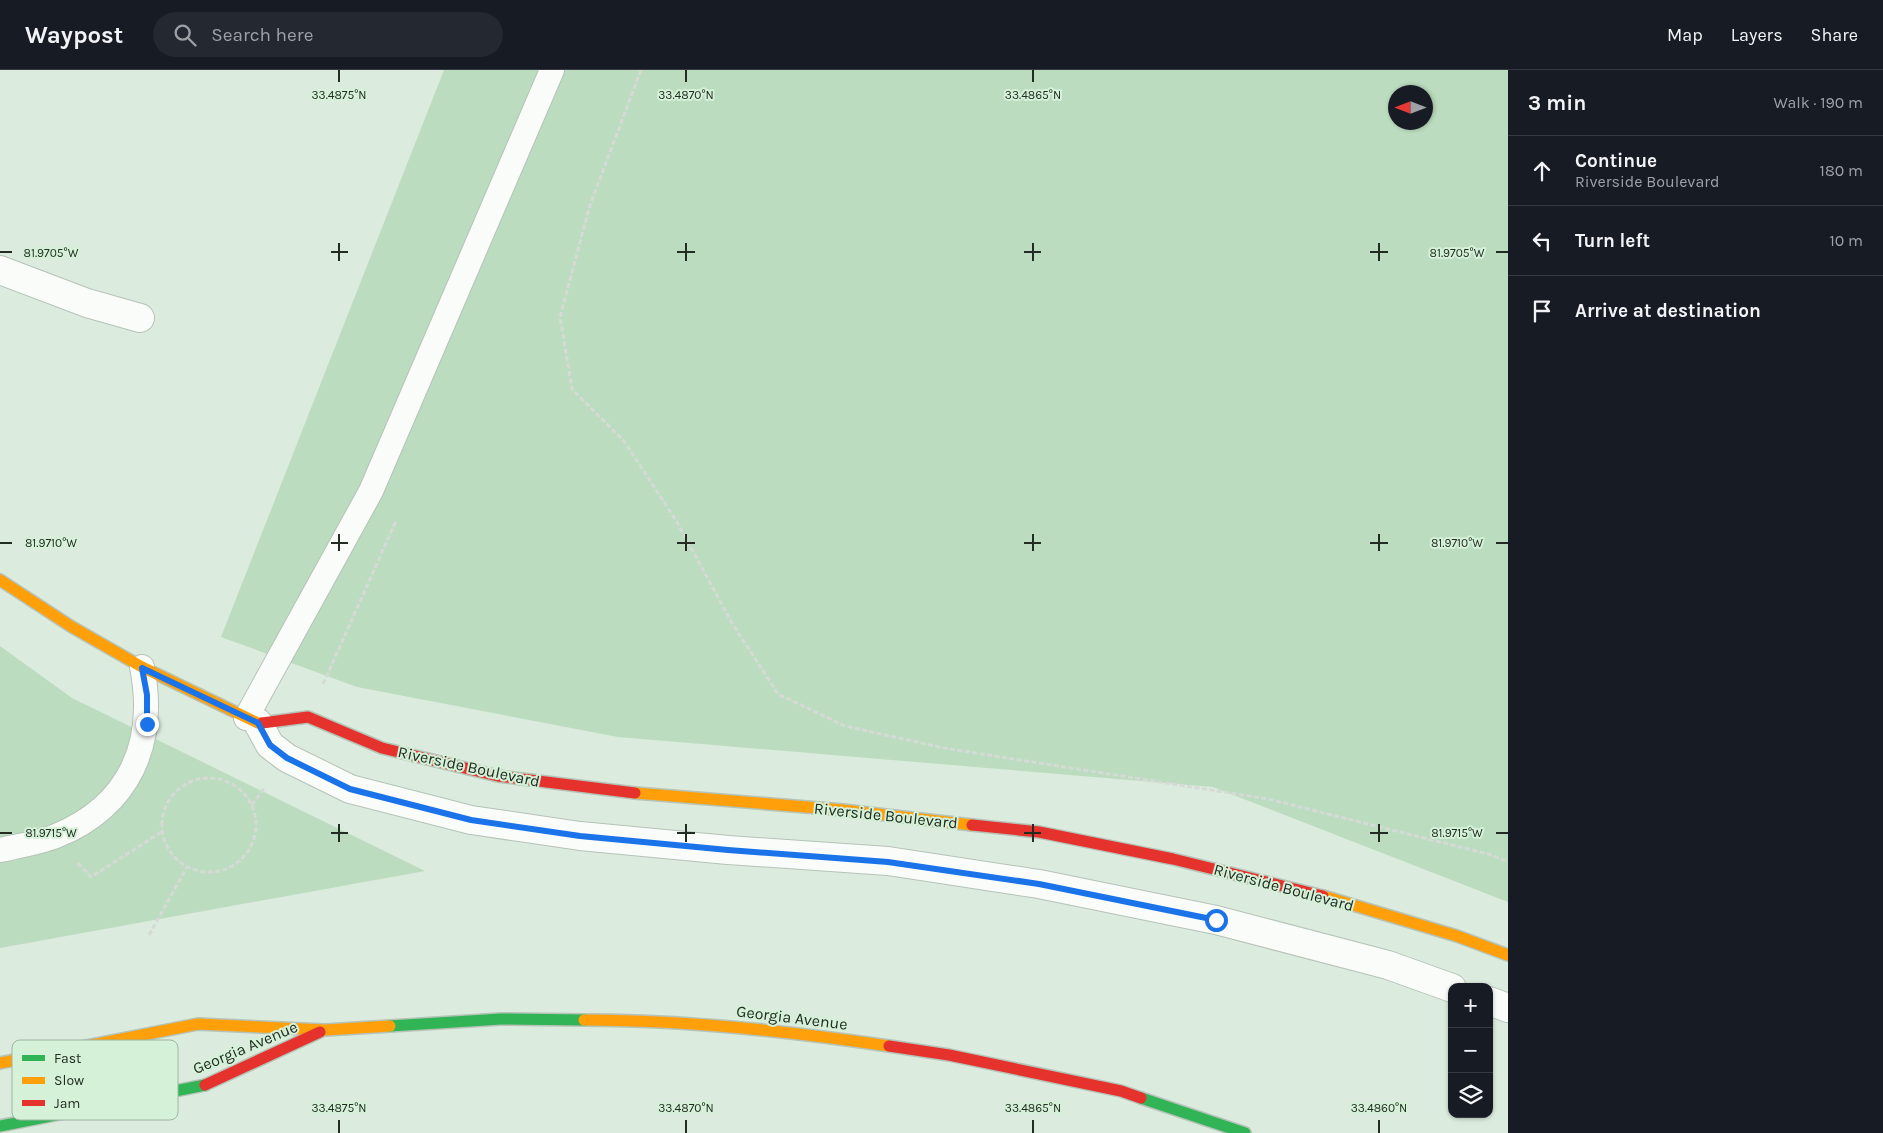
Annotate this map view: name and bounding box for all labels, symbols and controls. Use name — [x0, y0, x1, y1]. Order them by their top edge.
search box — [153, 12, 503, 57]
text: Waypost — [25, 21, 123, 49]
icon: search — [171, 21, 199, 49]
text: Search here — [211, 24, 313, 46]
text: Map — [1667, 24, 1703, 46]
text: Layers — [1731, 24, 1783, 46]
text: Share — [1811, 24, 1858, 46]
north arrow — [1388, 85, 1433, 130]
text: 33.4875°N — [311, 88, 367, 102]
text: 33.4870°N — [658, 88, 714, 102]
text: 33.4865°N — [1005, 88, 1061, 102]
text: 3 min — [1528, 91, 1586, 115]
text: Walk · 190 m — [1774, 93, 1863, 112]
text: Continue — [1575, 150, 1657, 172]
icon: ahead — [1528, 157, 1556, 185]
text: 180 m — [1820, 161, 1863, 180]
text: Riverside Boulevard — [1575, 172, 1719, 191]
icon: left — [1528, 227, 1556, 255]
text: Turn left — [1575, 230, 1650, 252]
text: 10 m — [1829, 231, 1863, 250]
text: 81.9705°W — [24, 246, 79, 260]
text: 81.9705°W — [1430, 246, 1485, 260]
icon: arrive — [1528, 297, 1556, 325]
text: Arrive at destination — [1575, 300, 1761, 322]
text: 81.9710°W — [25, 536, 77, 550]
text: 81.9710°W — [1431, 536, 1483, 550]
route end — [136, 713, 159, 736]
street label: Riverside Boulevard — [396, 742, 542, 791]
street label: Riverside Boulevard — [813, 798, 959, 832]
text: 81.9715°W — [25, 826, 77, 840]
text: 81.9715°W — [1431, 826, 1483, 840]
street label: Riverside Boulevard — [1212, 860, 1356, 915]
route start — [1205, 909, 1228, 932]
map controls — [1448, 983, 1493, 1118]
button: + — [1448, 983, 1493, 1028]
street label: Georgia Avenue — [735, 1001, 849, 1034]
street label: Georgia Avenue — [190, 1017, 300, 1078]
button: − — [1448, 1028, 1493, 1073]
legend — [12, 1040, 178, 1120]
text: Fast — [54, 1050, 81, 1067]
text: Slow — [54, 1072, 84, 1089]
button: layers — [1448, 1073, 1493, 1118]
text: Jam — [54, 1095, 80, 1112]
text: 33.4875°N — [311, 1101, 367, 1115]
text: 33.4870°N — [658, 1101, 714, 1115]
text: 33.4865°N — [1005, 1101, 1061, 1115]
text: 33.4860°N — [1351, 1101, 1407, 1115]

